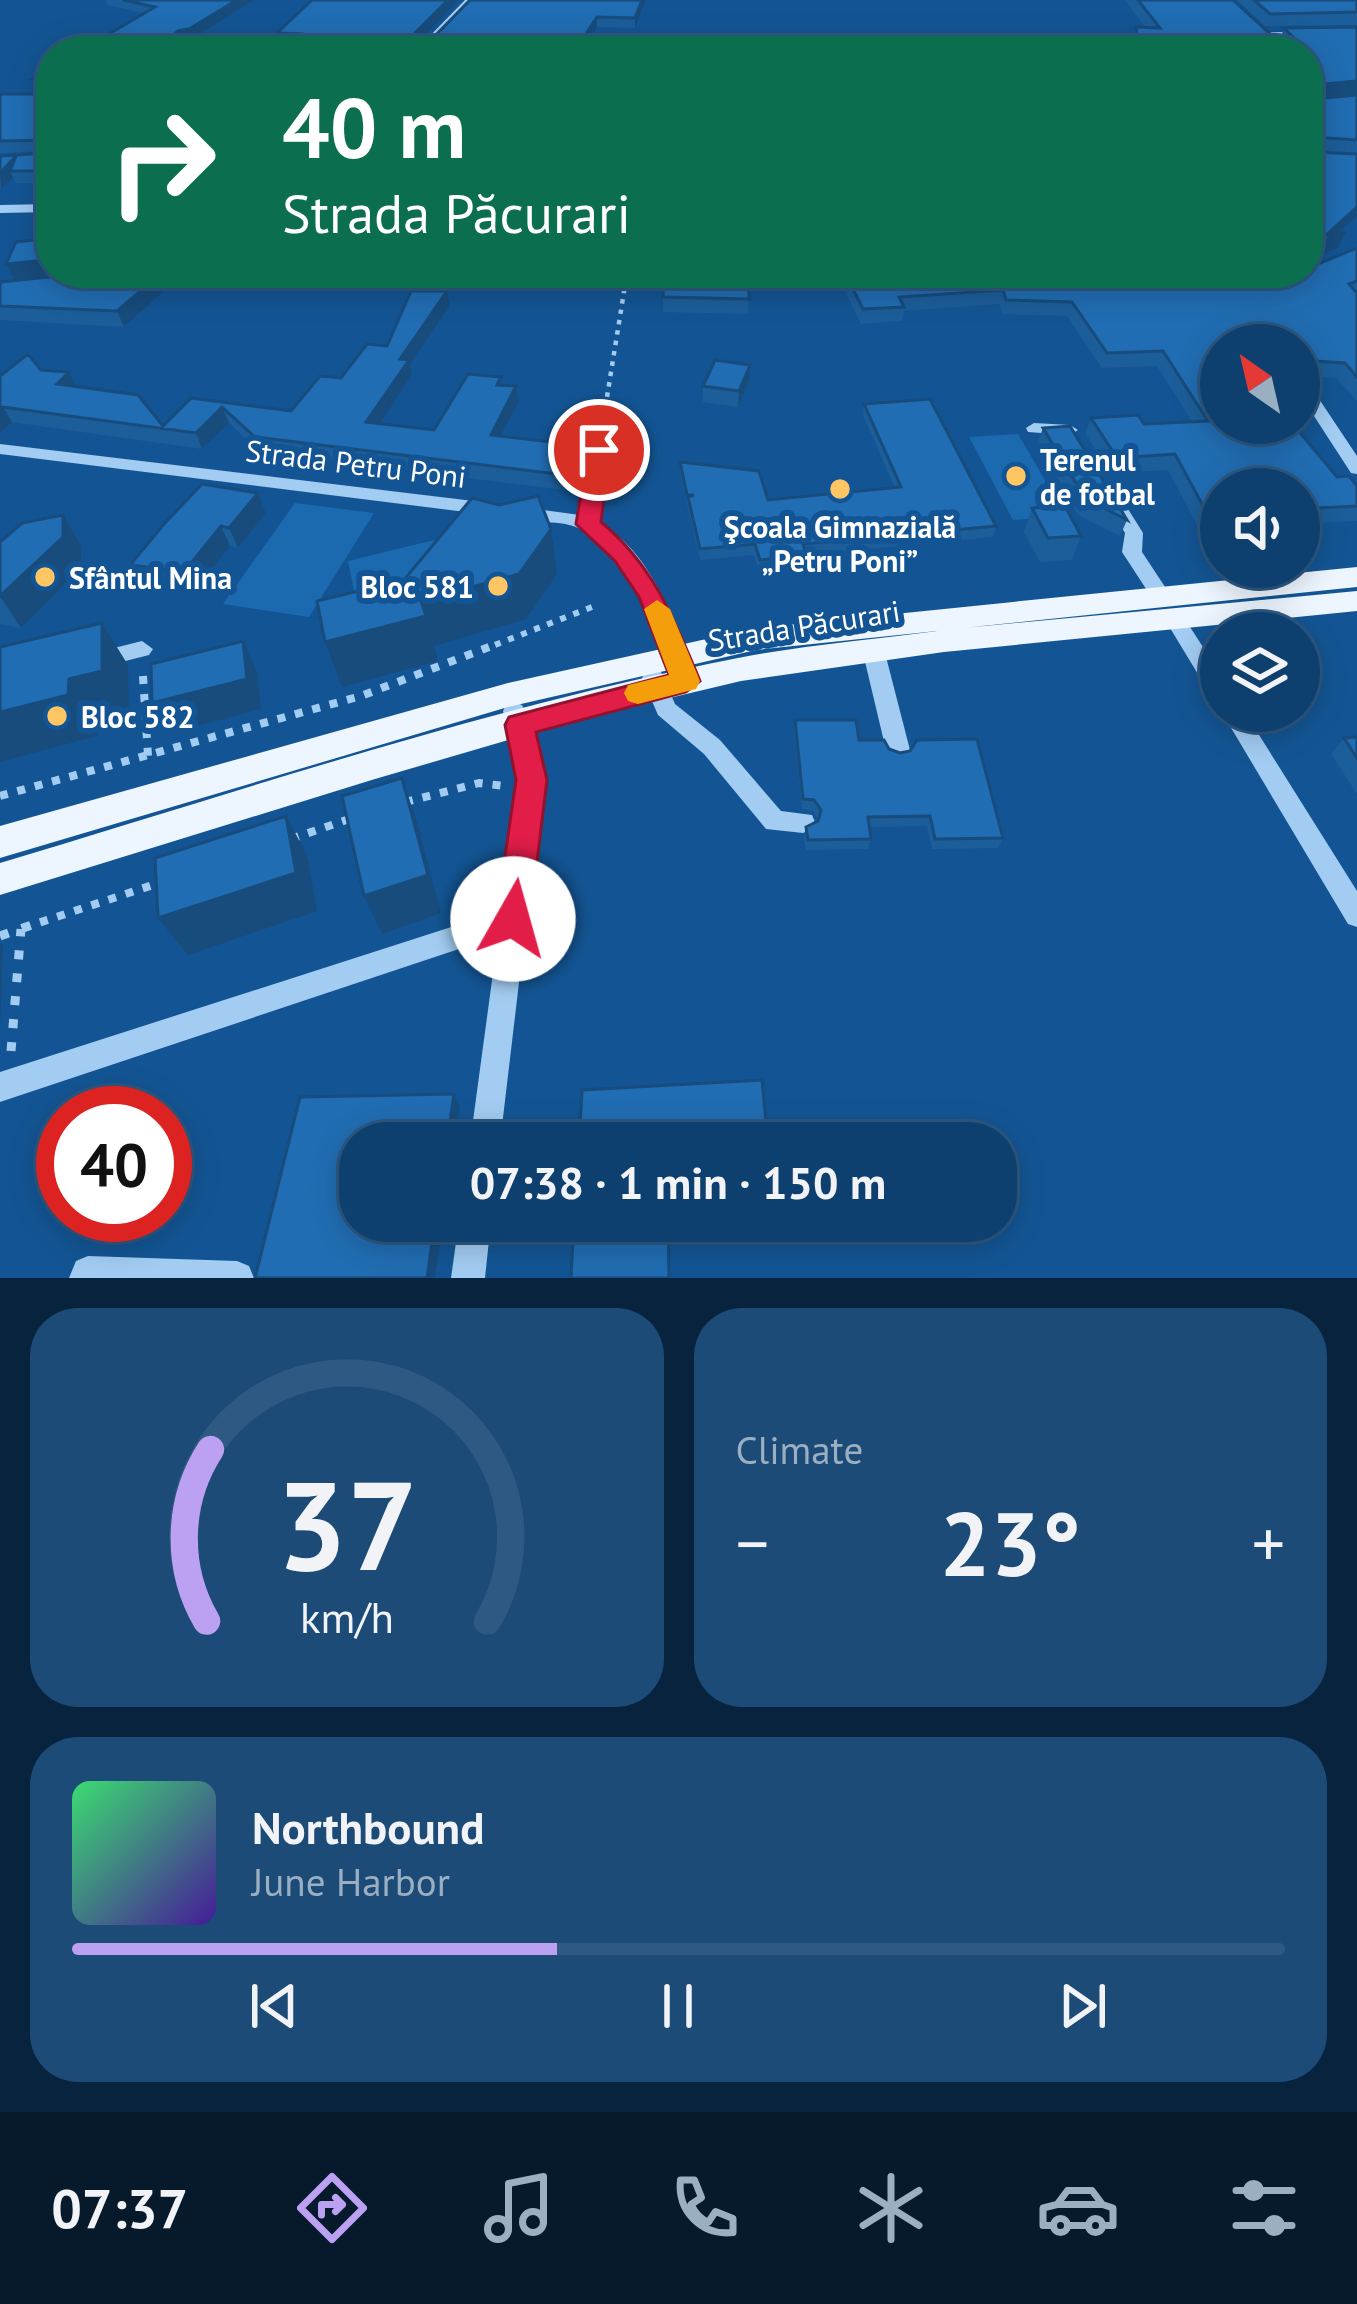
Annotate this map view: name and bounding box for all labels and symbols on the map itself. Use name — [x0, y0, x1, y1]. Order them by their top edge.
north arrow — [1200, 324, 1320, 444]
pin — [548, 399, 650, 501]
street label: Strada Petru Poni — [243, 430, 469, 496]
place label: Terenul de fotbal — [1040, 440, 1155, 513]
marker: Terenul de fotbal — [1003, 463, 1029, 489]
marker: Şcoala Gimnazială „Petru Poni” — [827, 476, 853, 502]
place label: Şcoala Gimnazială „Petru Poni” — [724, 507, 956, 580]
place label: Sfântul Mina — [69, 558, 232, 597]
marker: Sfântul Mina — [32, 564, 58, 590]
place label: Bloc 581 — [360, 567, 474, 606]
marker: Bloc 581 — [485, 573, 511, 599]
street label: Strada Păcurari — [705, 591, 903, 659]
place label: Bloc 582 — [81, 697, 195, 736]
marker: Bloc 582 — [44, 703, 70, 729]
position arrow — [450, 856, 576, 982]
speed limit sign: 40 — [36, 1086, 192, 1242]

